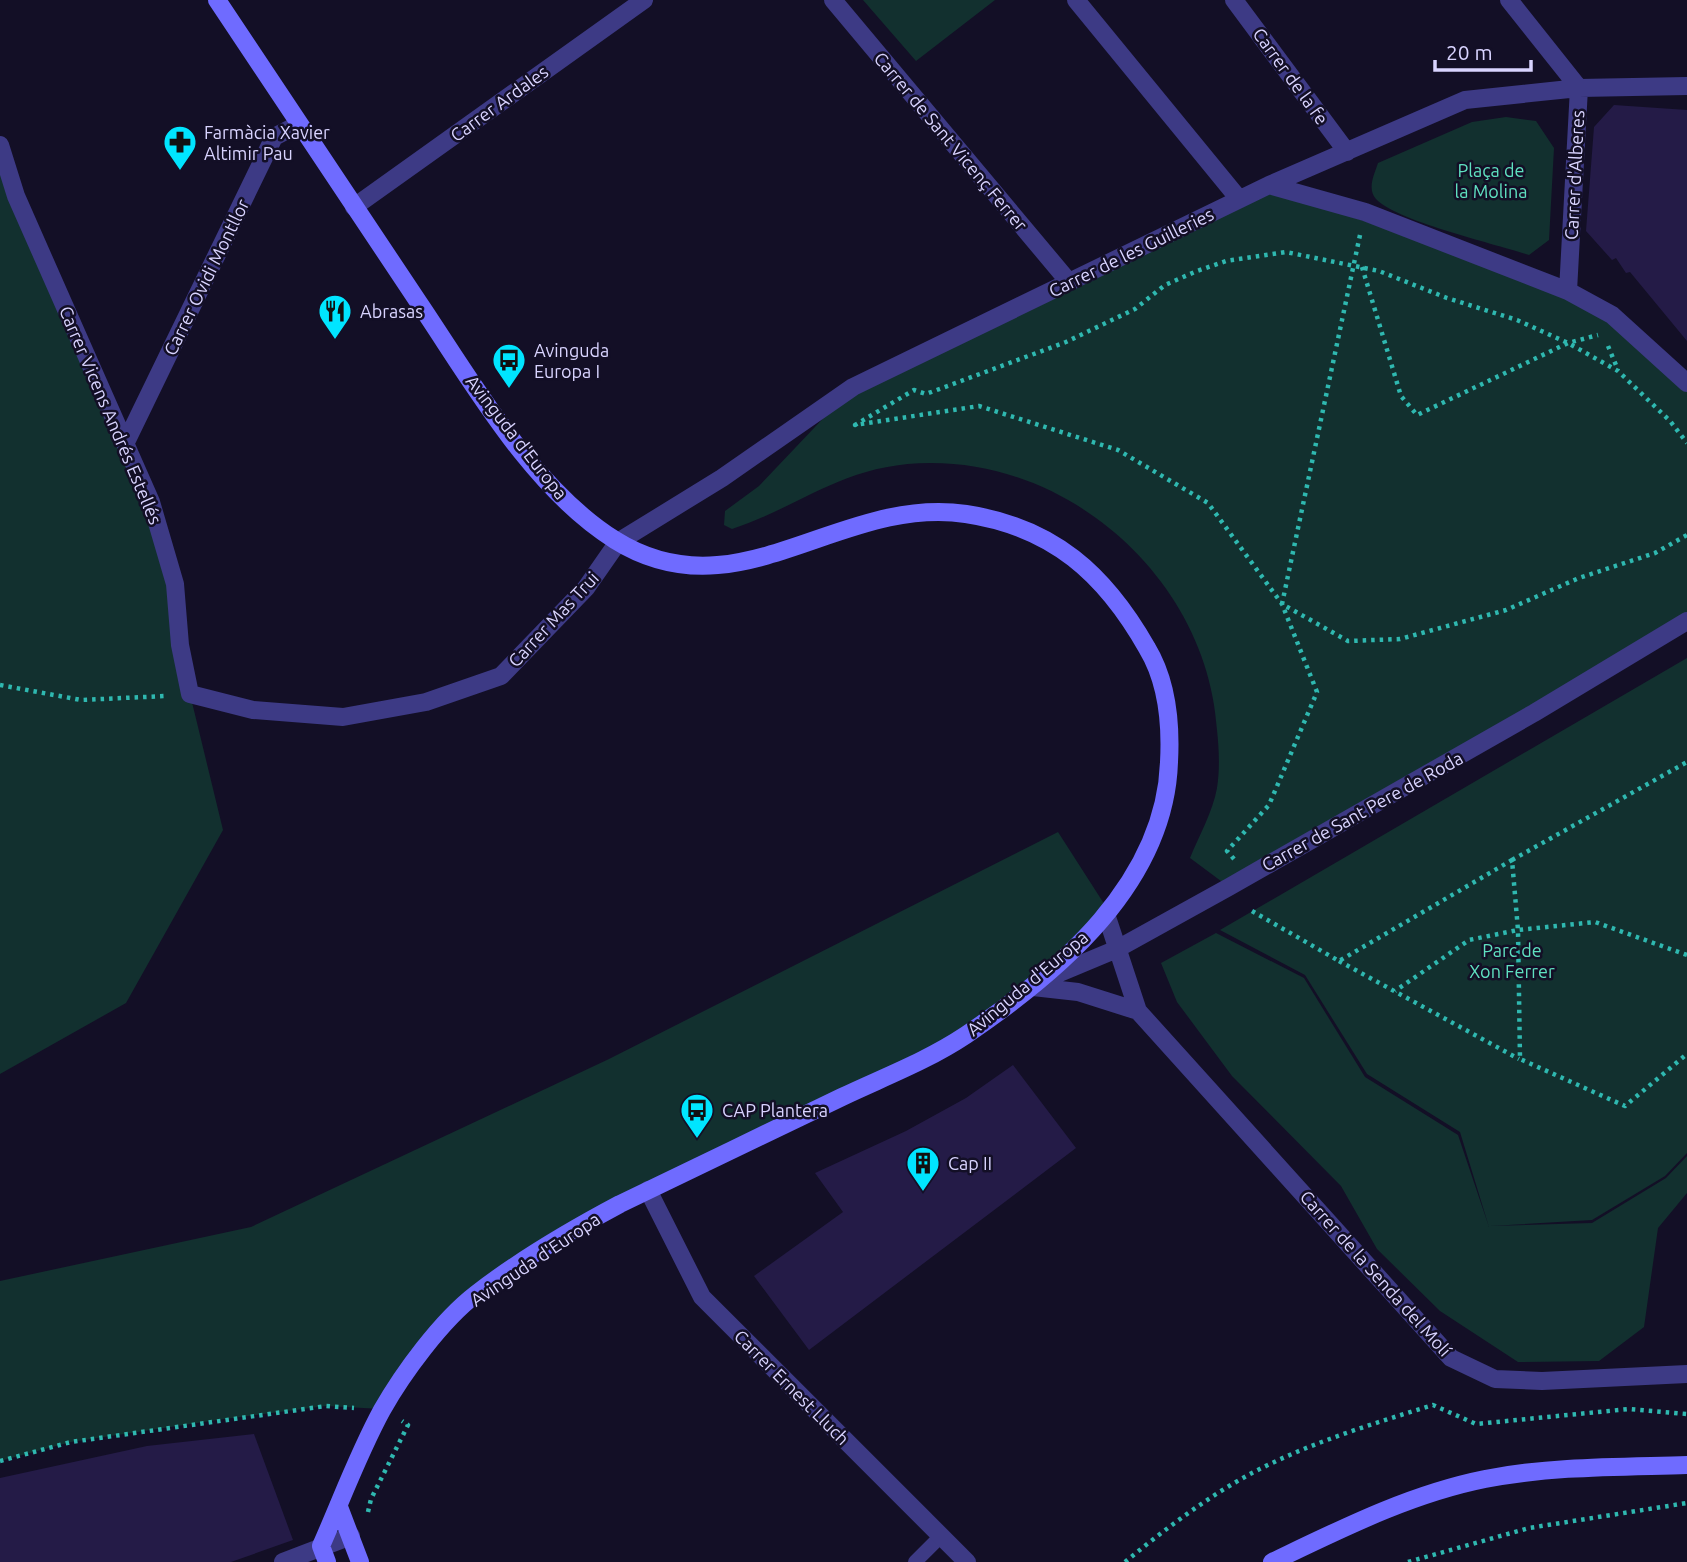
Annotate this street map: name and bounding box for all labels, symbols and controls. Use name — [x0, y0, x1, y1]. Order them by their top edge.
street label: Carrer de la fe — [1249, 24, 1333, 128]
scale bar — [1435, 28, 1531, 72]
text: 20 m — [1446, 40, 1493, 64]
street label: Carrer de Sant Vicenç Ferrer — [870, 48, 1032, 234]
street label: Carrer Ardales — [446, 61, 552, 145]
street label: Carrer d'Alberes — [1561, 109, 1587, 240]
place label: Farmàcia Xavier Altimir Pau — [204, 122, 330, 163]
pharmacy icon: Farmàcia Xavier Altimir Pau — [161, 123, 199, 172]
park label: Plaça de la Molina — [1455, 160, 1527, 201]
street label: Carrer Ovidi Montllor — [159, 195, 253, 358]
street label: Carrer de les Guilleries — [1045, 203, 1217, 301]
restaurant icon: Abrasas — [316, 292, 354, 341]
place label: Abrasas — [360, 301, 423, 321]
street label: Carrer Vicens Andrés Estellés — [56, 303, 166, 527]
place label: Avinguda Europa I — [534, 340, 609, 381]
bus stop icon: Avinguda Europa I — [490, 341, 528, 390]
street label: Avinguda d'Europa — [462, 371, 572, 503]
street label: Carrer Mas Trui — [504, 567, 602, 671]
street label: Carrer de Sant Pere de Roda — [1258, 747, 1466, 875]
street label: Avinguda d'Europa — [962, 927, 1092, 1039]
park label: Parc de Xon Ferrer — [1469, 940, 1555, 981]
bus stop icon: CAP Plantera — [678, 1091, 716, 1140]
place label: CAP Plantera — [722, 1100, 828, 1120]
building icon: Cap II — [904, 1144, 942, 1193]
place label: Cap II — [948, 1153, 992, 1173]
street label: Carrer de la Senda del Molí — [1296, 1186, 1456, 1360]
street label: Avinguda d'Europa — [467, 1208, 603, 1310]
street label: Carrer Ernest Lluch — [731, 1326, 853, 1448]

